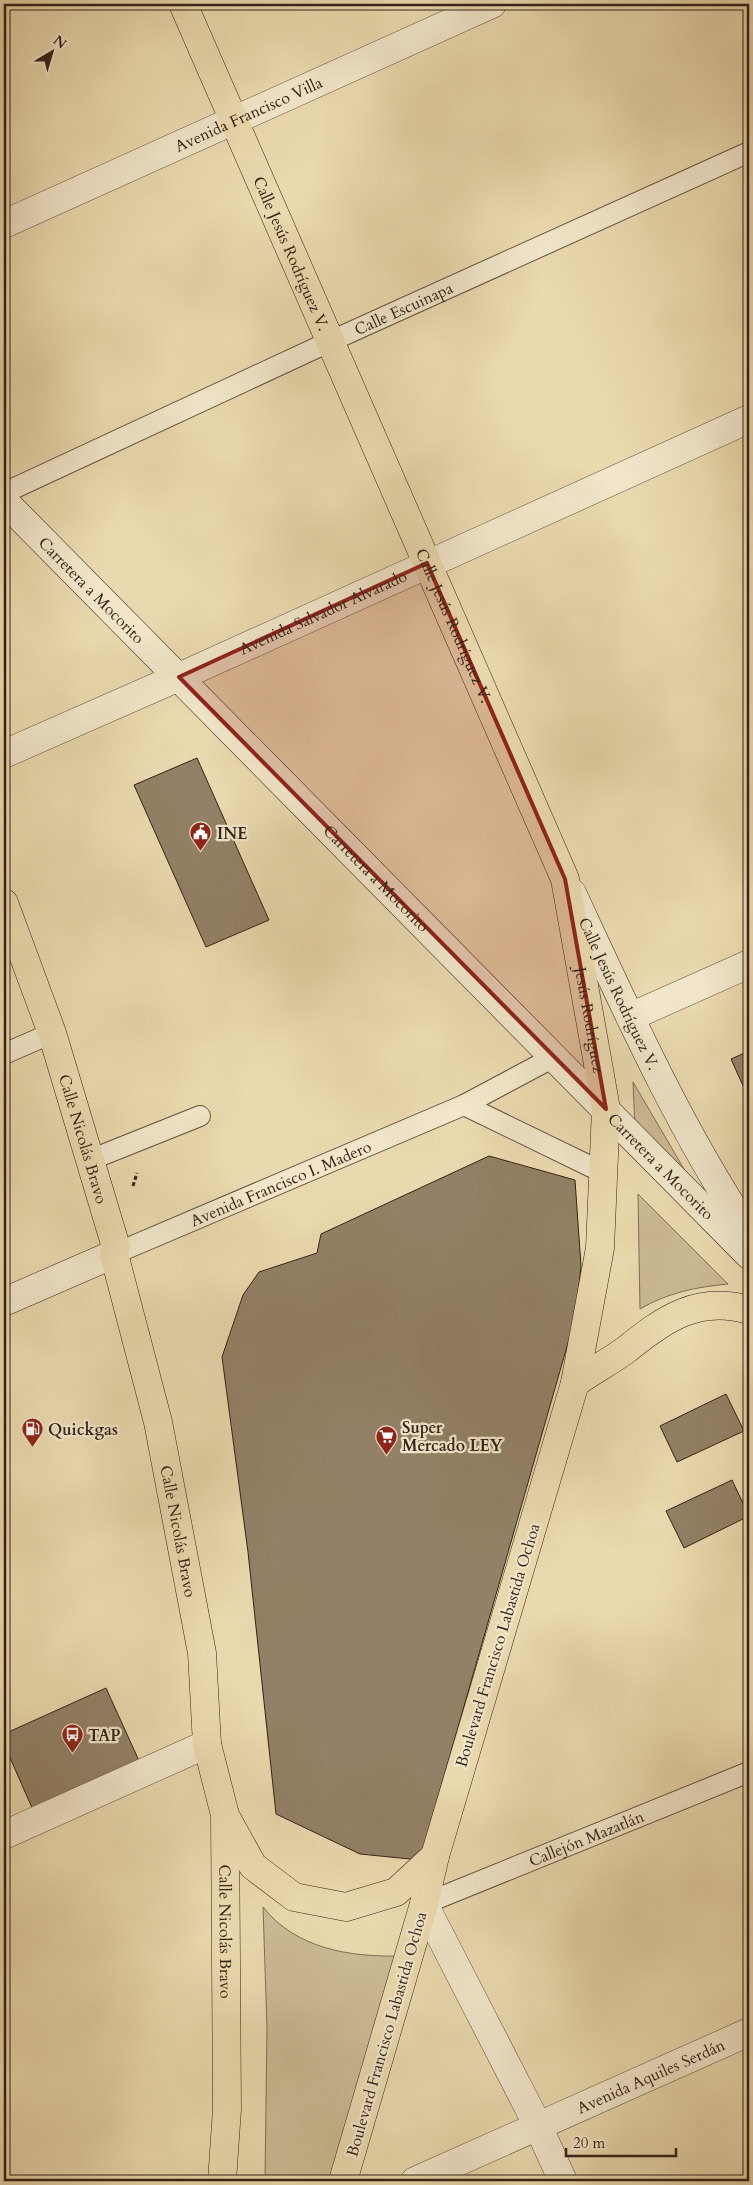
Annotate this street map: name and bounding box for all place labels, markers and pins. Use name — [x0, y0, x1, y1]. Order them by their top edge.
public building icon: INE — [189, 821, 213, 852]
place label: INE — [217, 823, 247, 845]
fuel station icon: Quickgas — [20, 1417, 44, 1448]
place label: Super Mercado LEY — [402, 1417, 503, 1457]
place label: Quickgas — [48, 1419, 118, 1441]
supermarket icon: Super Mercado LEY — [374, 1424, 398, 1455]
bus stop icon: TAP — [60, 1723, 84, 1754]
place label: TAP — [88, 1725, 120, 1747]

